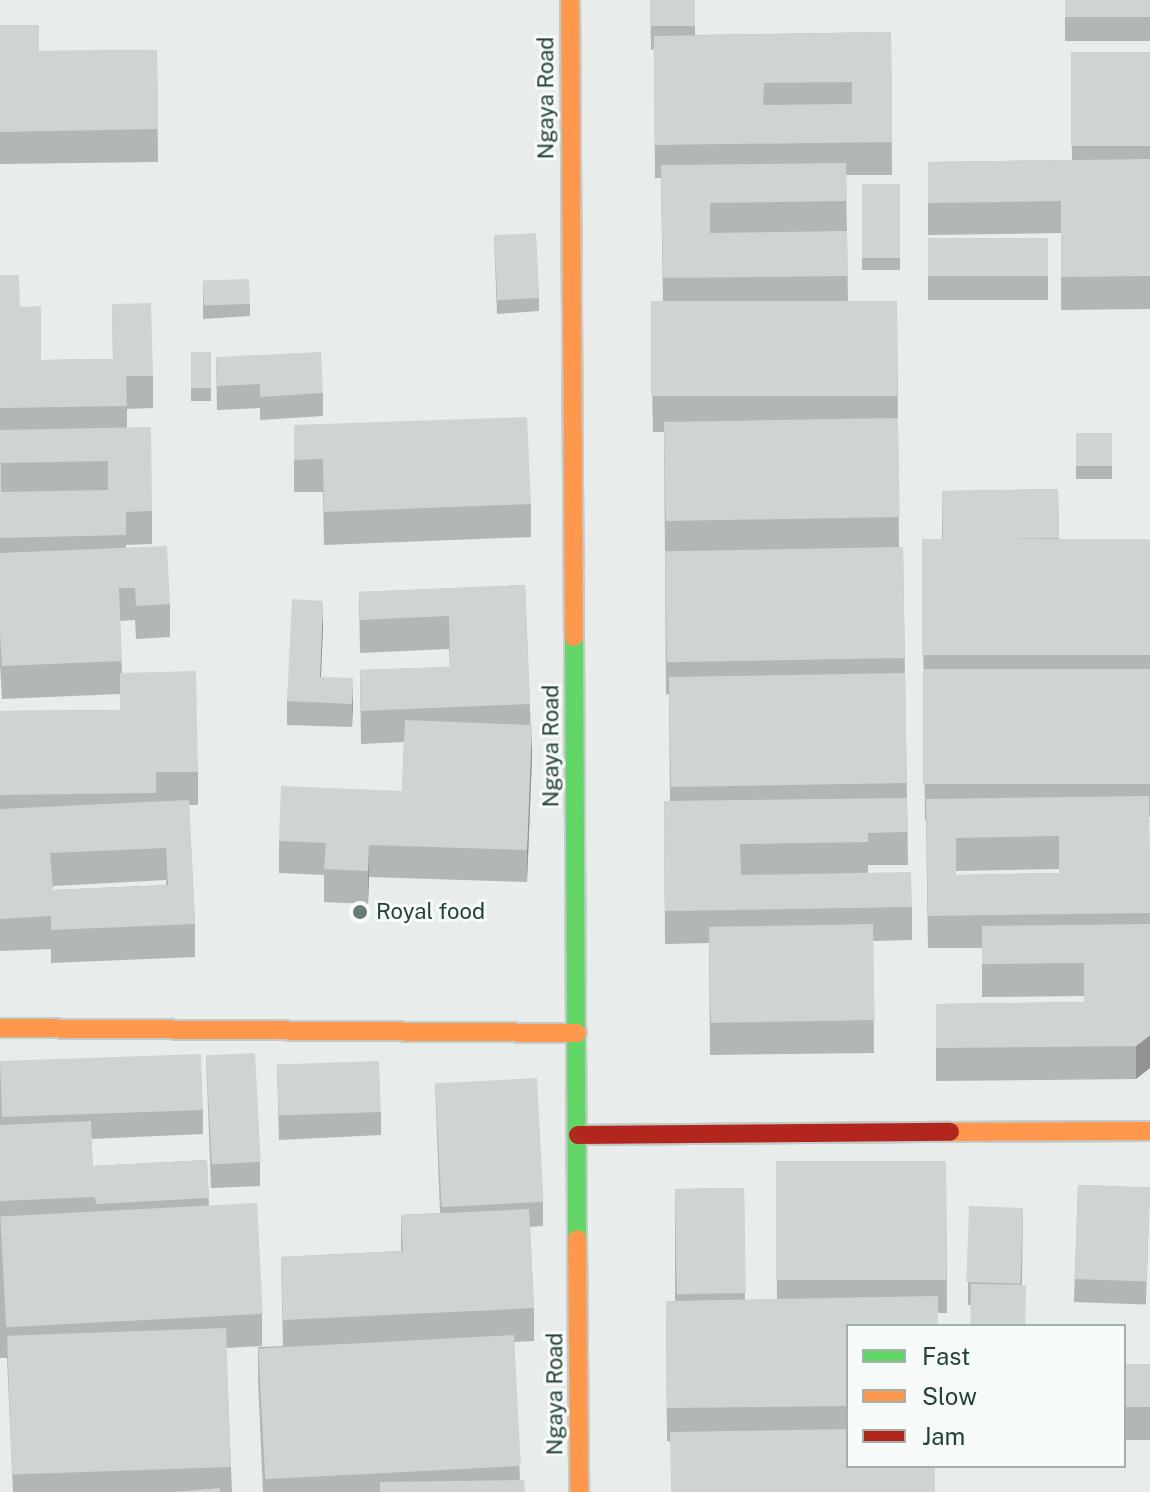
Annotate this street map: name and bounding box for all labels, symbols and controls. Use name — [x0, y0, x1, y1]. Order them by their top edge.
street label: Ngaya Road — [533, 37, 559, 159]
street label: Ngaya Road — [538, 685, 564, 807]
place label: Royal food — [376, 899, 485, 925]
marker: Royal food — [351, 903, 369, 921]
legend — [846, 1324, 1126, 1468]
street label: Ngaya Road — [542, 1333, 568, 1455]
text: Fast — [922, 1342, 970, 1370]
text: Slow — [922, 1382, 977, 1410]
text: Jam — [922, 1422, 965, 1450]

